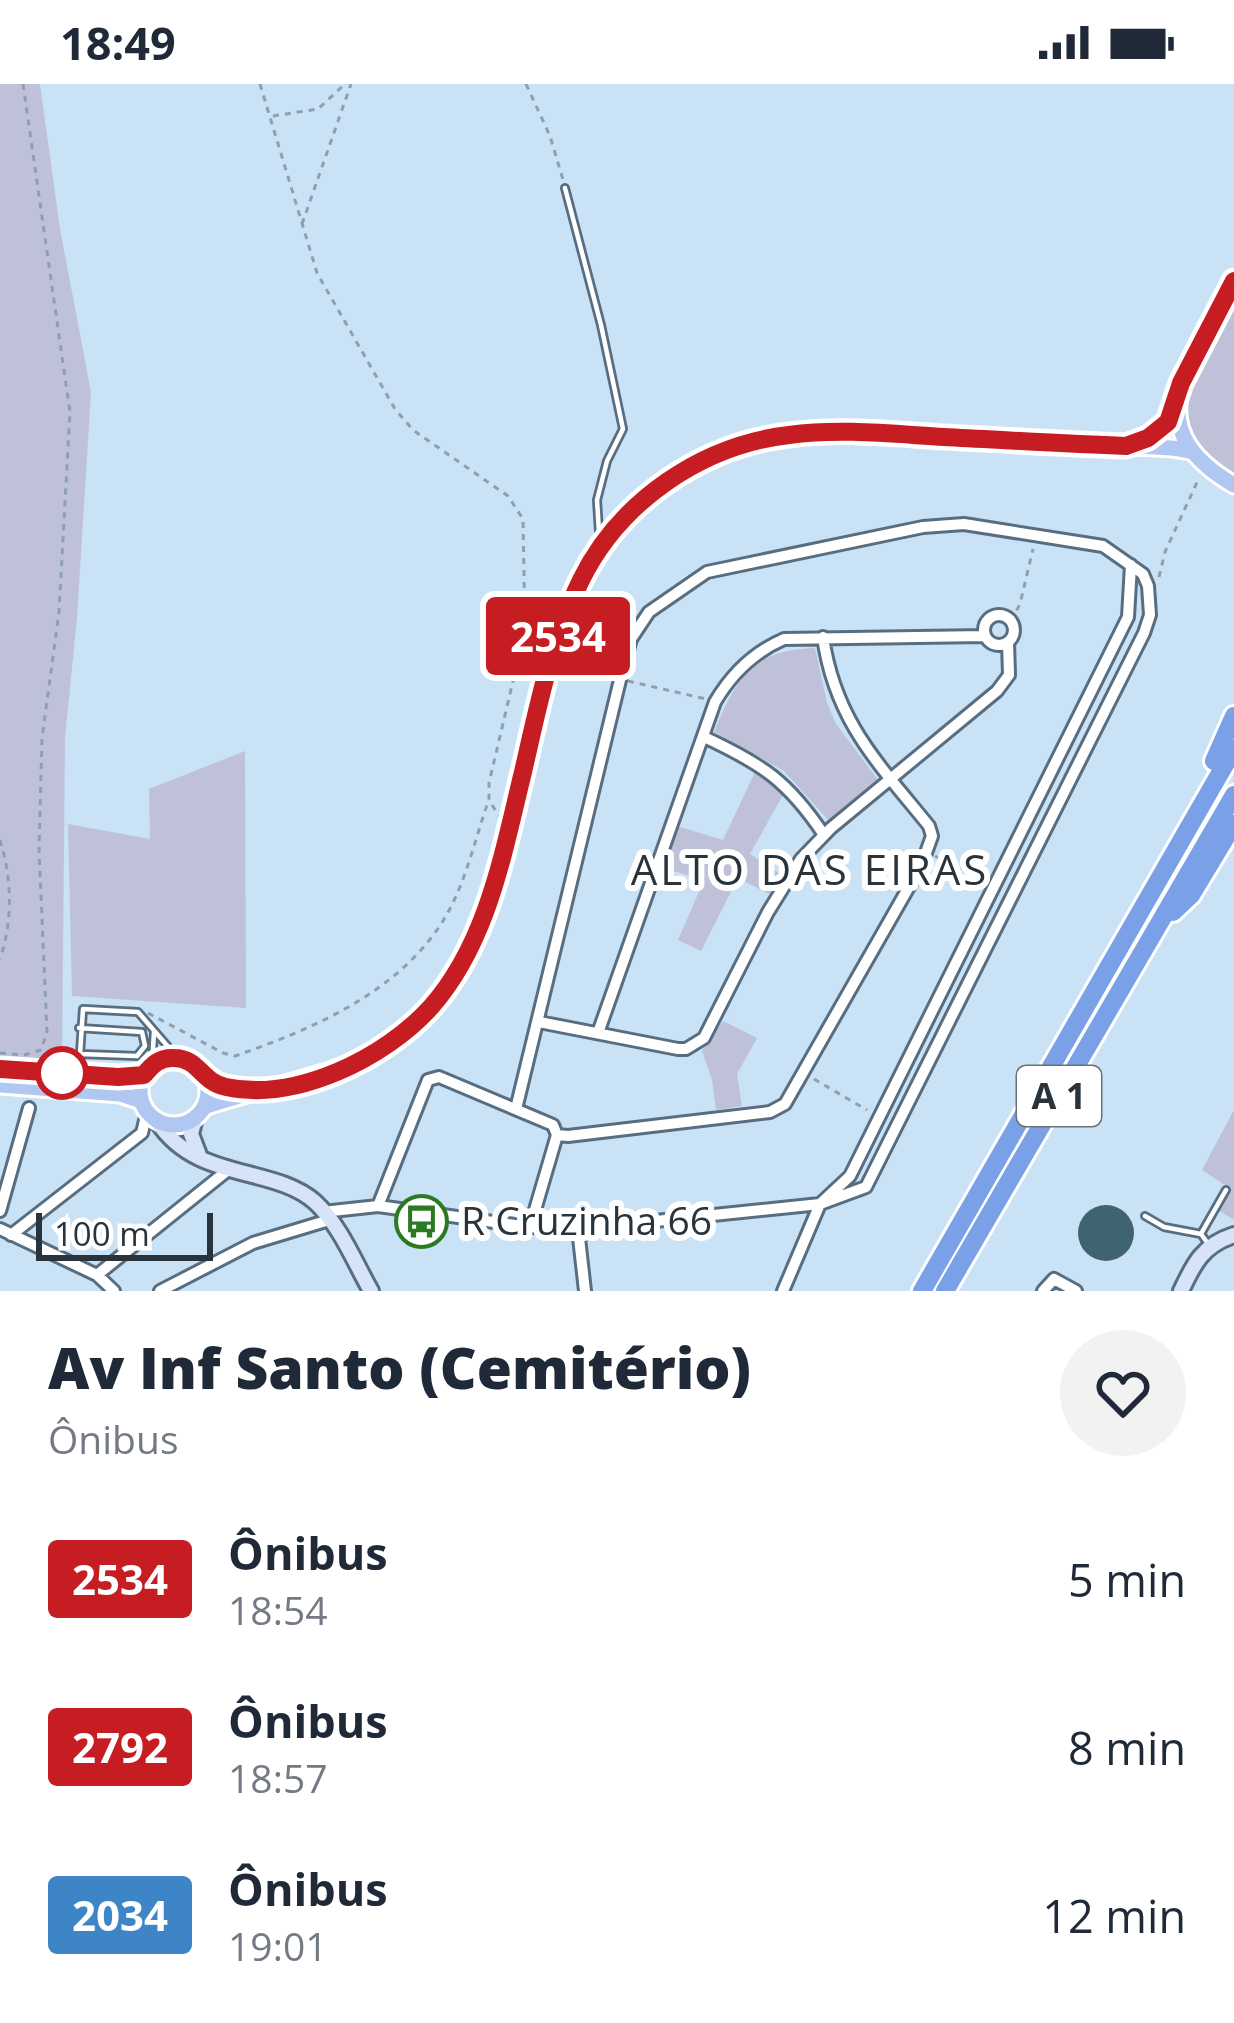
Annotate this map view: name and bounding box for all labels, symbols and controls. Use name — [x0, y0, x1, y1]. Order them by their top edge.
text: 18:49 — [60, 12, 176, 73]
line badge: 2534 — [474, 597, 642, 675]
text: 2534 — [510, 607, 606, 664]
district label: ALTO DAS EIRAS — [631, 840, 989, 897]
unlabelled marker — [37, 1048, 87, 1098]
road number: A 1 — [1017, 1066, 1101, 1126]
bus stop icon: R Cruzinha 66 — [394, 1193, 450, 1249]
place label: R Cruzinha 66 — [461, 1193, 712, 1246]
scale bar — [36, 1207, 213, 1260]
text: 100 m — [54, 1211, 150, 1256]
text: Av Inf Santo (Cemitério) — [48, 1328, 751, 1406]
button: heart — [1060, 1330, 1186, 1456]
text: Ônibus — [48, 1412, 178, 1465]
text: Ônibus — [228, 1522, 388, 1583]
text: 5 min — [1068, 1549, 1186, 1610]
text: 2534 — [72, 1550, 168, 1607]
text: 18:54 — [228, 1583, 328, 1636]
text: Ônibus — [228, 1690, 388, 1751]
text: 8 min — [1068, 1717, 1186, 1778]
text: 2792 — [72, 1718, 168, 1775]
text: 18:57 — [228, 1751, 328, 1804]
text: Ônibus — [228, 1858, 388, 1919]
text: 12 min — [1042, 1885, 1186, 1946]
text: 2034 — [72, 1886, 168, 1943]
text: 19:01 — [228, 1919, 328, 1972]

